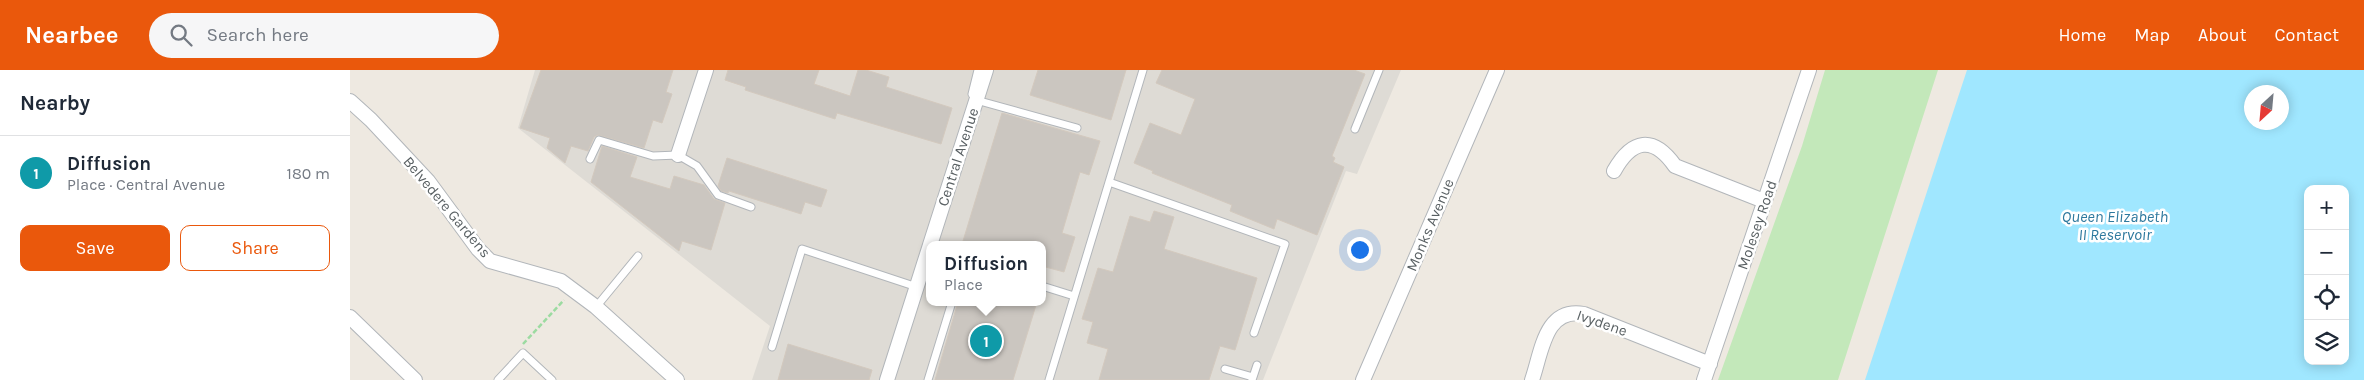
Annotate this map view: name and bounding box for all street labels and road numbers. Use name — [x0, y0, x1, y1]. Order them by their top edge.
street label: Central Avenue — [934, 106, 982, 208]
street label: Belvedere Gardens — [399, 153, 495, 261]
street label: Monks Avenue — [1402, 176, 1458, 274]
street label: Molesey Road — [1733, 178, 1781, 272]
street label: Ivydene — [1574, 306, 1630, 340]

